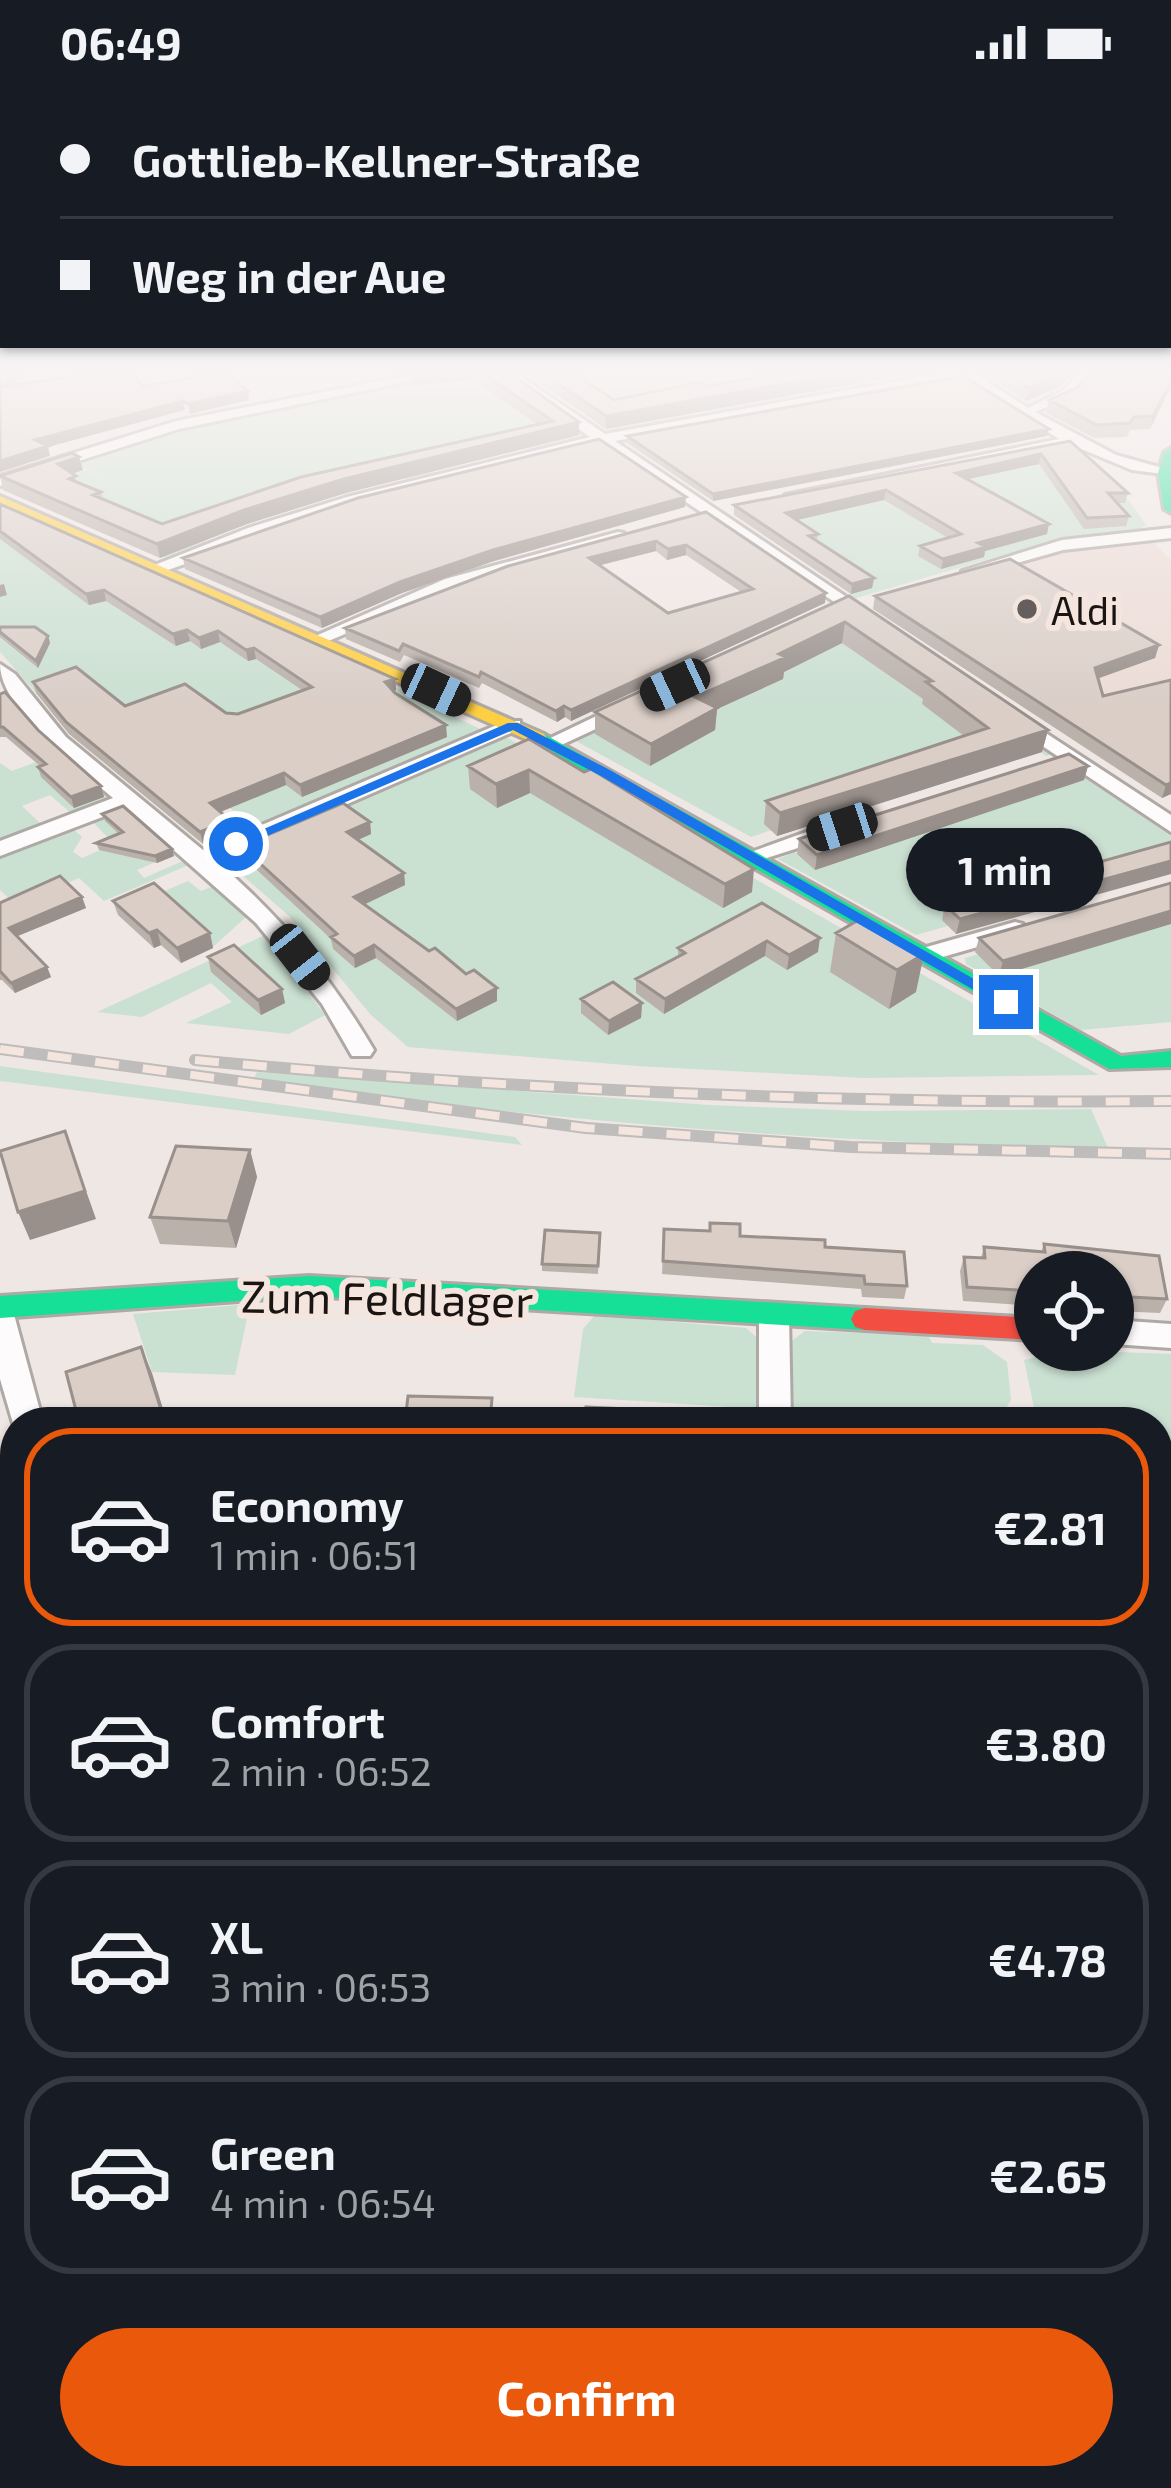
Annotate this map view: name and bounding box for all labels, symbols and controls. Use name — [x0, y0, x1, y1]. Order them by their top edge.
text: 06:49 — [60, 15, 182, 69]
text: Gottlieb-Kellner-Straße — [132, 132, 641, 186]
text: Weg in der Aue — [132, 248, 446, 302]
place label: Aldi — [1051, 586, 1119, 633]
marker: Aldi — [1014, 596, 1040, 622]
car — [635, 653, 715, 717]
car — [396, 658, 476, 722]
car — [802, 799, 882, 855]
route start — [209, 817, 263, 871]
callout: 1 min — [907, 828, 1105, 912]
text: 1 min — [958, 846, 1052, 893]
car — [264, 918, 336, 996]
route end — [979, 975, 1033, 1029]
map controls — [1014, 1251, 1134, 1371]
button: locate — [1014, 1251, 1134, 1371]
street label: Zum Feldlager — [240, 1267, 534, 1327]
icon: car — [66, 1473, 174, 1581]
text: Economy — [210, 1477, 404, 1531]
text: €2.81 — [994, 1500, 1107, 1554]
text: 1 min · 06:51 — [210, 1531, 419, 1578]
icon: car — [66, 1689, 174, 1797]
text: Comfort — [210, 1693, 385, 1747]
text: €3.80 — [985, 1716, 1107, 1770]
text: 2 min · 06:52 — [210, 1747, 432, 1794]
icon: car — [66, 1905, 174, 2013]
text: XL — [210, 1909, 263, 1963]
text: €4.78 — [988, 1932, 1107, 1986]
text: 3 min · 06:53 — [210, 1963, 431, 2010]
icon: car — [66, 2121, 174, 2229]
text: Green — [210, 2125, 336, 2179]
text: €2.65 — [990, 2148, 1107, 2202]
text: 4 min · 06:54 — [210, 2179, 436, 2226]
button: Confirm — [60, 2328, 1113, 2466]

